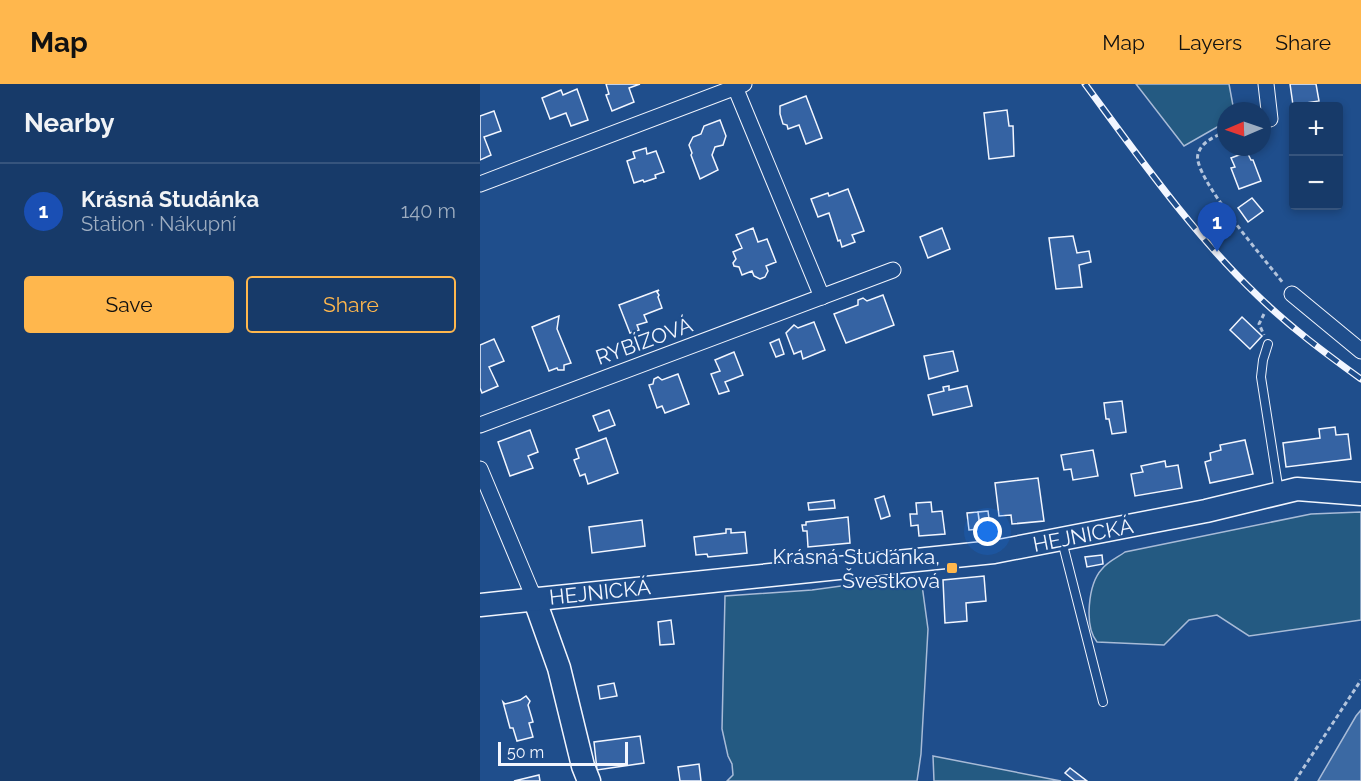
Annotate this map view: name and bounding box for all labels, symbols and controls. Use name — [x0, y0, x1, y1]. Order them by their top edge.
text: Map — [30, 26, 88, 59]
text: Map — [1102, 30, 1145, 55]
text: Layers — [1178, 30, 1242, 55]
text: Share — [1275, 30, 1331, 55]
north arrow — [1217, 102, 1271, 156]
map controls — [1289, 102, 1343, 210]
button: + — [1289, 102, 1343, 156]
text: Nearby — [24, 108, 114, 138]
button: − — [1289, 156, 1343, 210]
text: Krásná Studánka — [81, 186, 259, 212]
text: 1 — [39, 199, 48, 223]
text: 140 m — [401, 199, 456, 223]
pin: 1 — [1198, 202, 1236, 252]
text: Station · Nákupní — [81, 212, 236, 236]
button: Save — [24, 276, 234, 333]
button: Share — [246, 276, 456, 333]
street label: RYBÍZOVÁ — [592, 312, 696, 370]
street label: HEJNICKÁ — [1031, 513, 1135, 557]
your location — [973, 517, 1002, 546]
place label: Krásná Studánka, Švestková — [772, 544, 940, 593]
marker: Krásná Studánka, Švestková — [945, 561, 959, 575]
street label: HEJNICKÁ — [548, 574, 652, 610]
scale bar — [498, 739, 628, 766]
text: 50 m — [507, 743, 544, 762]

